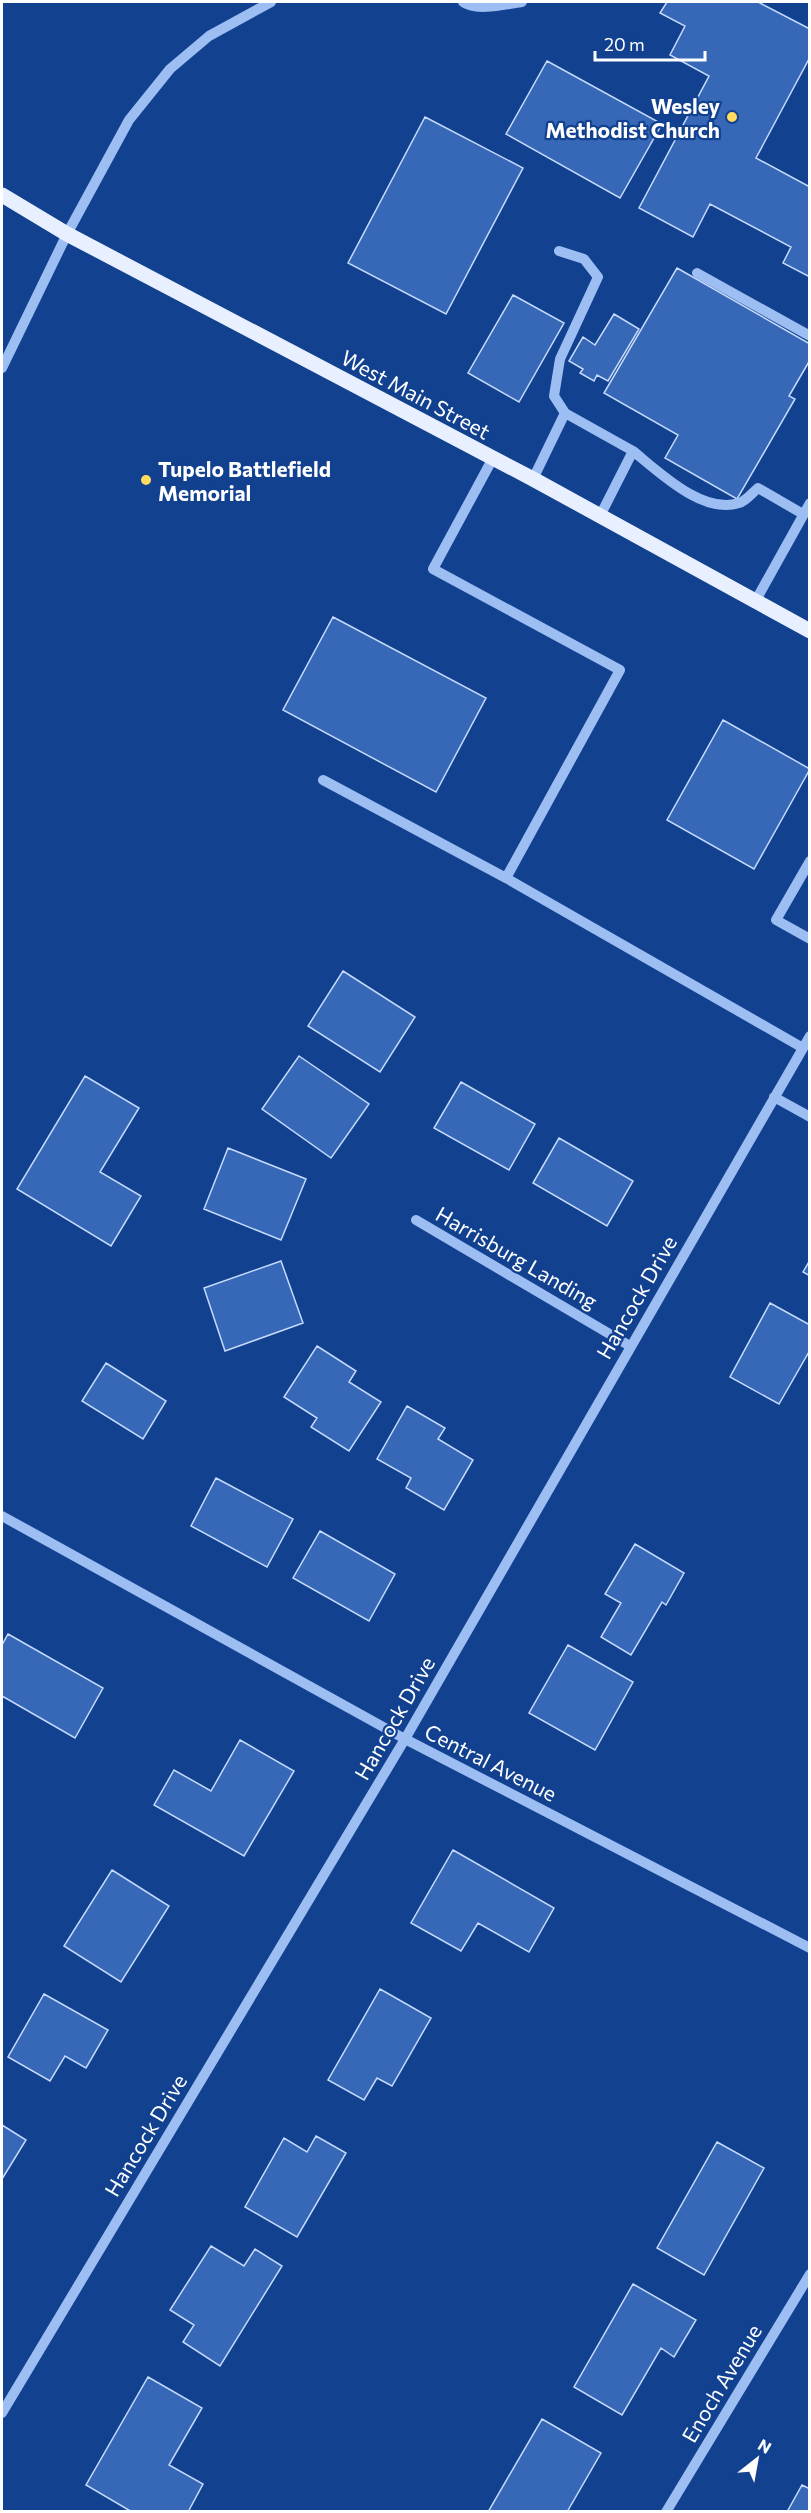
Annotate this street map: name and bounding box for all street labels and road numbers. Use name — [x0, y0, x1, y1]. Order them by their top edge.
street label: West Main Street — [337, 344, 495, 444]
street label: Harrisburg Landing — [432, 1201, 602, 1313]
street label: Hancock Drive — [591, 1231, 681, 1363]
street label: Hancock Drive — [349, 1652, 439, 1784]
street label: Central Avenue — [421, 1718, 561, 1806]
street label: Hancock Drive — [99, 2069, 191, 2201]
street label: Enoch Avenue — [676, 2319, 766, 2447]

